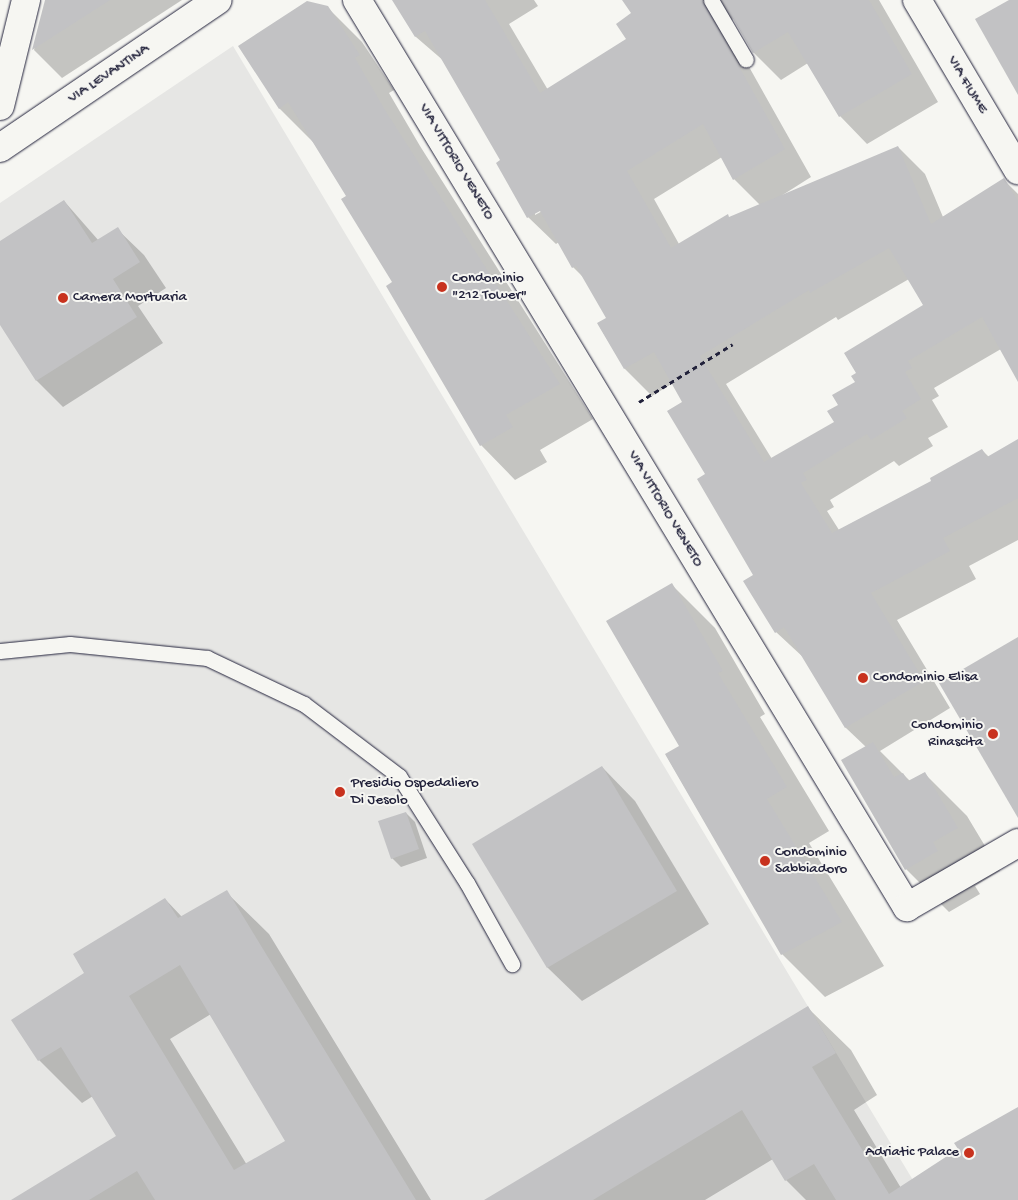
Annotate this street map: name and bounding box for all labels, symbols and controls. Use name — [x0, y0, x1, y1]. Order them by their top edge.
street label: VIA LEVANTINA — [65, 40, 153, 108]
street label: VIA FIUME — [943, 53, 991, 117]
street label: VIA VITTORIO VENETO — [414, 101, 498, 223]
place label: Condominio "212 Tower" — [452, 269, 527, 304]
marker: Condominio "212 Tower" — [436, 281, 448, 293]
place label: Camera Mortuaria — [73, 289, 187, 307]
marker: Camera Mortuaria — [57, 292, 69, 304]
street label: VIA VITTORIO VENETO — [623, 448, 707, 570]
place label: Condominio Elisa — [873, 669, 978, 687]
marker: Condominio Elisa — [857, 672, 869, 684]
place label: Condominio Rinascita — [911, 716, 983, 751]
marker: Condominio Rinascita — [987, 728, 999, 740]
place label: Presidio Ospedaliero Di Jesolo — [351, 774, 479, 809]
marker: Presidio Ospedaliero Di Jesolo — [333, 785, 347, 799]
place label: Condominio Sabbiadoro — [775, 843, 847, 878]
marker: Condominio Sabbiadoro — [759, 855, 771, 867]
place label: Adriatic Palace — [865, 1144, 959, 1162]
marker: Adriatic Palace — [963, 1147, 975, 1159]

